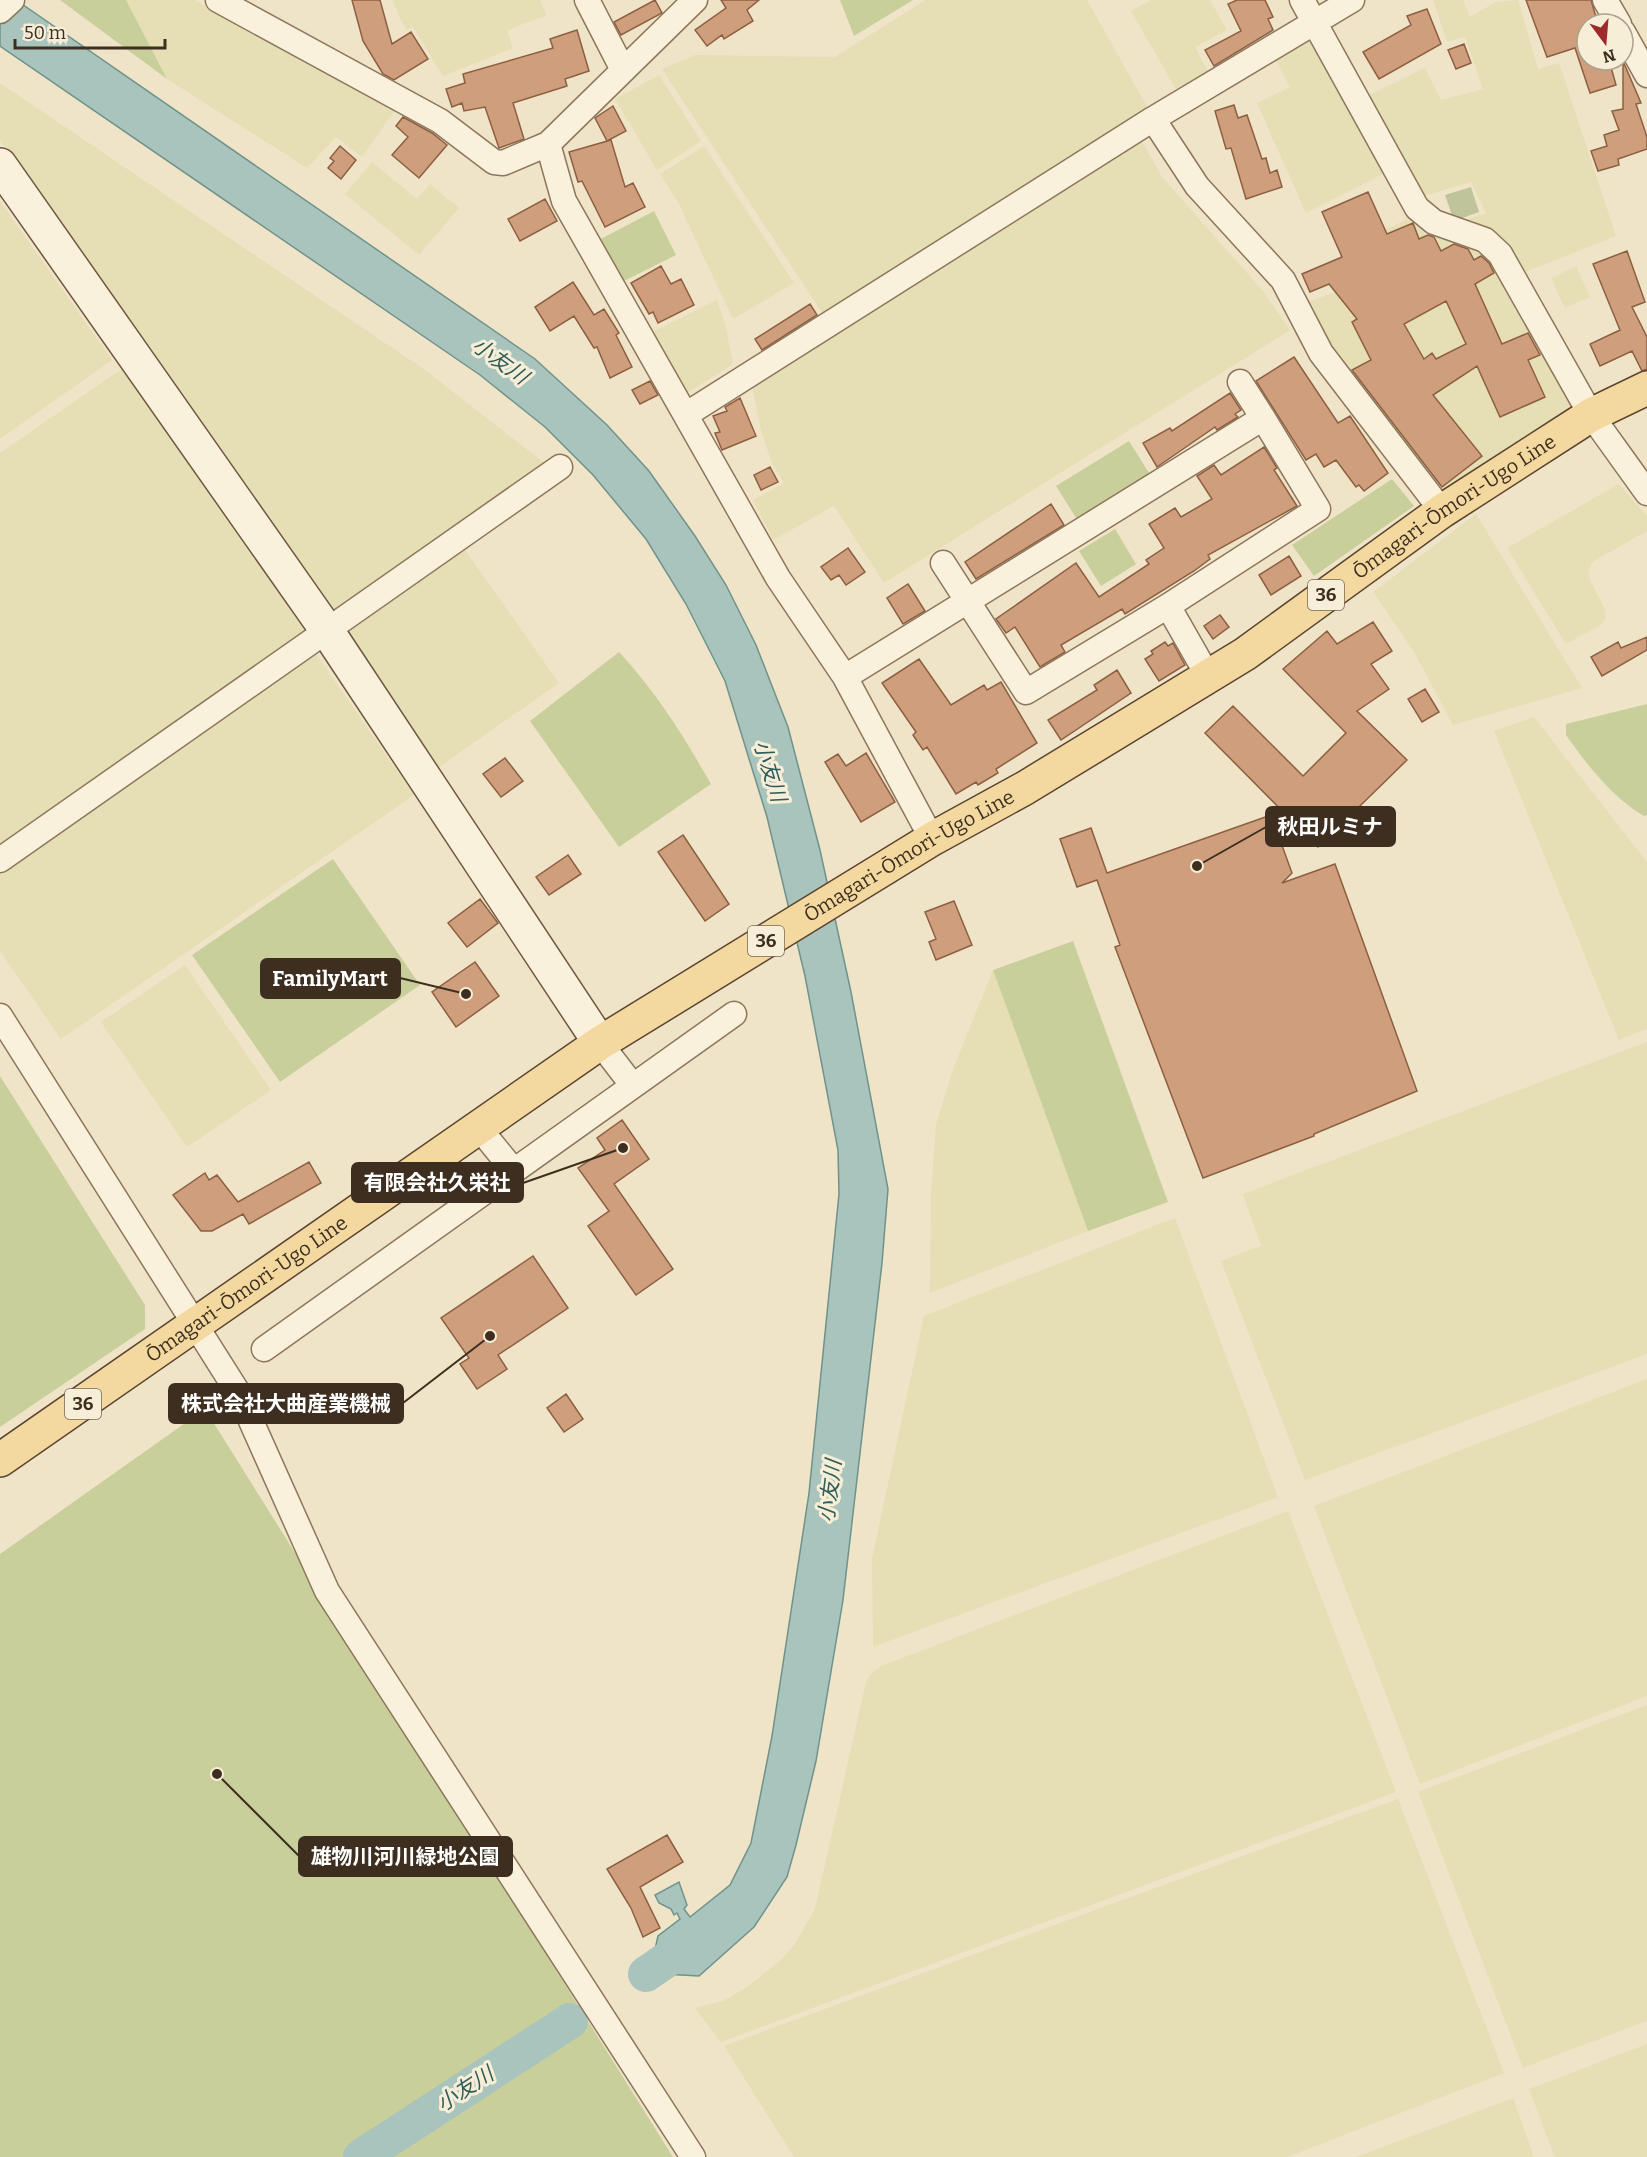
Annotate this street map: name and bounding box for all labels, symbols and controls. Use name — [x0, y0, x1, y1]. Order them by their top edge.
scale bar — [15, 12, 165, 50]
north arrow — [1575, 12, 1635, 72]
text: 50 m — [24, 22, 66, 44]
text: N — [1600, 45, 1618, 67]
water label: 小友川 — [467, 332, 535, 391]
street label: Ōmagari-Ōmori-Ugo Line — [1348, 429, 1560, 584]
road number: 36 — [1308, 580, 1344, 610]
water label: 小友川 — [748, 737, 792, 807]
street label: Ōmagari-Ōmori-Ugo Line — [799, 784, 1018, 927]
callout: 秋田ルミナ — [1266, 807, 1395, 846]
text: 秋田ルミナ — [1278, 814, 1383, 840]
road number: 36 — [748, 926, 784, 956]
callout: FamilyMart — [261, 959, 400, 998]
text: FamilyMart — [272, 966, 388, 992]
callout: 有限会社久栄社 — [352, 1163, 523, 1202]
text: 有限会社久栄社 — [364, 1170, 511, 1196]
street label: Ōmagari-Ōmori-Ugo Line — [141, 1210, 352, 1367]
callout: 株式会社大曲産業機械 — [169, 1384, 403, 1423]
road number: 36 — [65, 1389, 101, 1419]
text: 株式会社大曲産業機械 — [181, 1391, 391, 1417]
water label: 小友川 — [813, 1456, 847, 1524]
callout: 雄物川河川緑地公園 — [299, 1837, 512, 1876]
text: 雄物川河川緑地公園 — [311, 1844, 500, 1870]
water label: 小友川 — [432, 2060, 500, 2117]

